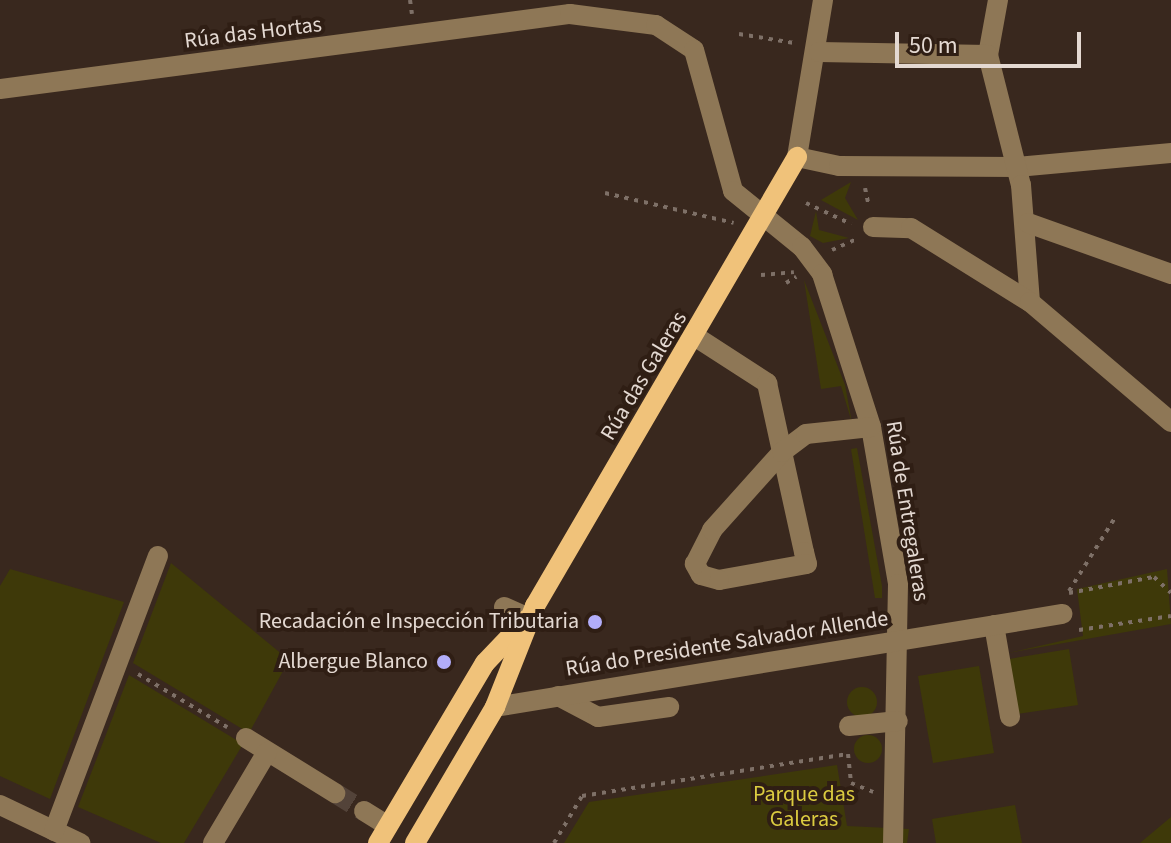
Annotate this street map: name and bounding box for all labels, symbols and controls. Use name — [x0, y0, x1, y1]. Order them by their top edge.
street label: Rúa das Hortas — [183, 11, 323, 55]
scale bar — [899, 16, 1085, 66]
text: 50 m — [909, 28, 958, 63]
street label: Rúa das Galeras — [595, 307, 693, 445]
street label: Rúa de Entregaleras — [880, 419, 934, 603]
street label: Rúa do Presidente Salvador Allende — [564, 605, 890, 683]
place label: Recadación e Inspección Tributaria — [259, 609, 579, 635]
marker: Recadación e Inspección Tributaria — [586, 613, 604, 631]
place label: Albergue Blanco — [278, 649, 428, 675]
marker: Albergue Blanco — [435, 653, 453, 671]
park label: Parque das Galeras — [753, 781, 855, 832]

